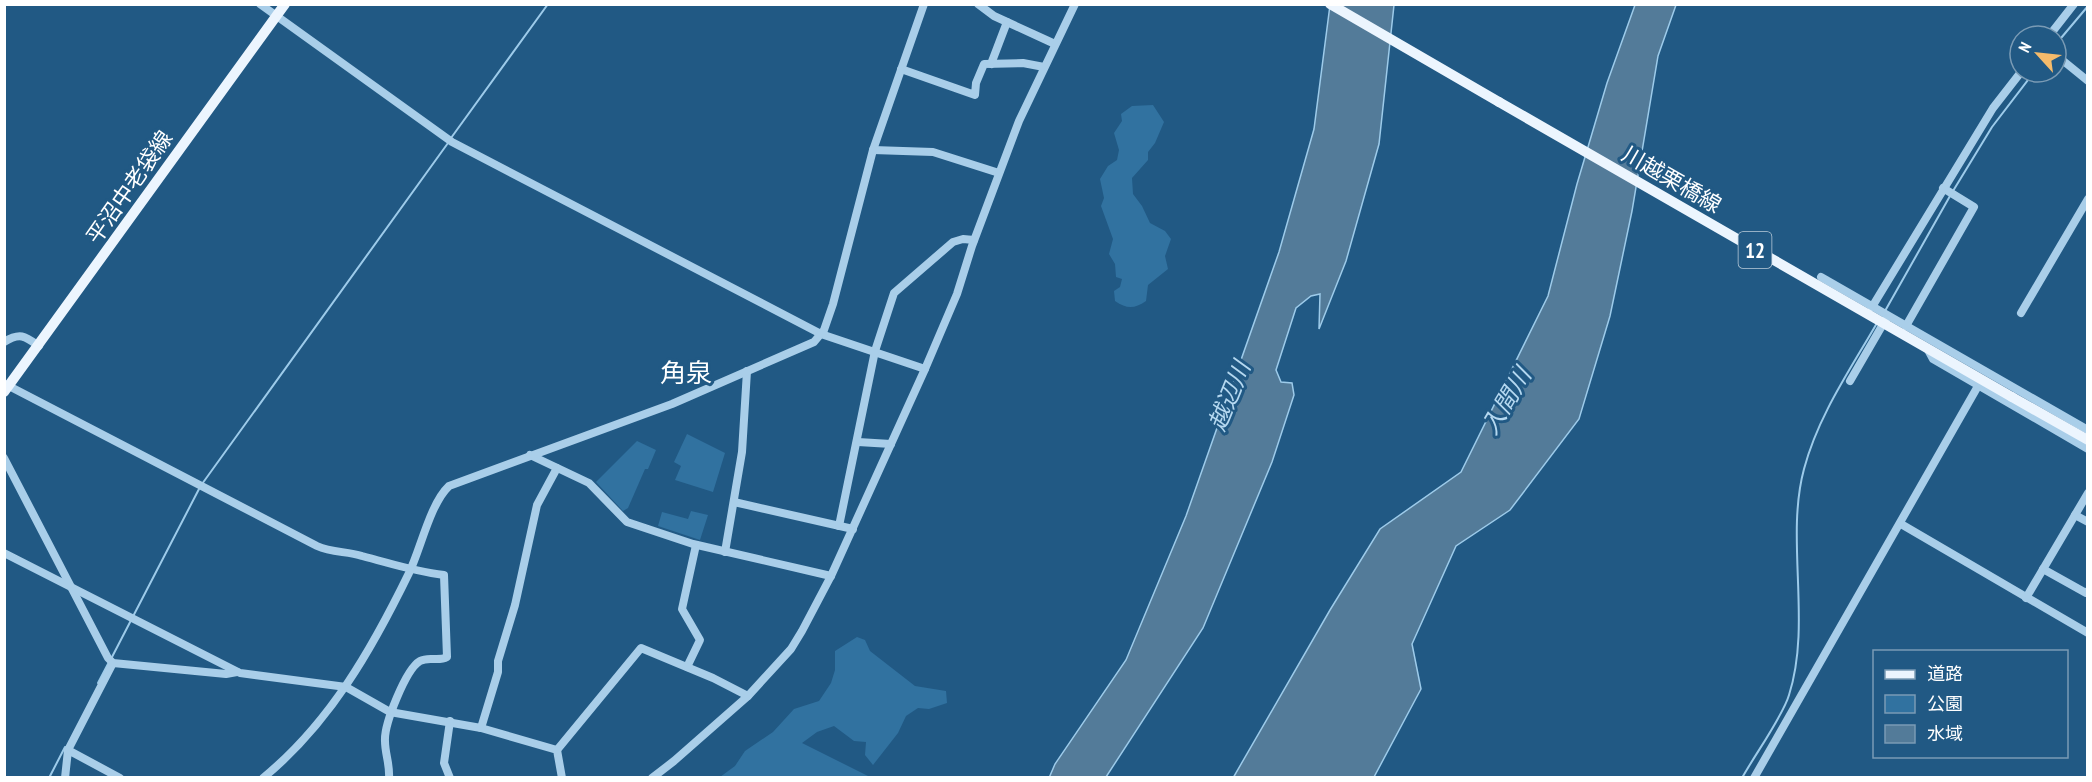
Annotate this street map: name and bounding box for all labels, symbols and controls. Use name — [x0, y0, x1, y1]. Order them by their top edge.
north arrow — [2008, 24, 2068, 84]
text: N — [2014, 39, 2036, 56]
street label: 平沼中老袋線 — [80, 125, 178, 249]
street label: 川越栗橋線 — [1617, 139, 1727, 219]
road number: 12 — [1738, 232, 1772, 268]
water label: 越辺川 — [1201, 354, 1258, 435]
district label: 角泉 — [660, 356, 712, 389]
water label: 入間川 — [1474, 360, 1539, 440]
legend — [1873, 650, 2068, 758]
text: 道路 — [1927, 662, 1963, 685]
text: 公園 — [1927, 692, 1963, 715]
text: 水域 — [1927, 722, 1963, 745]

